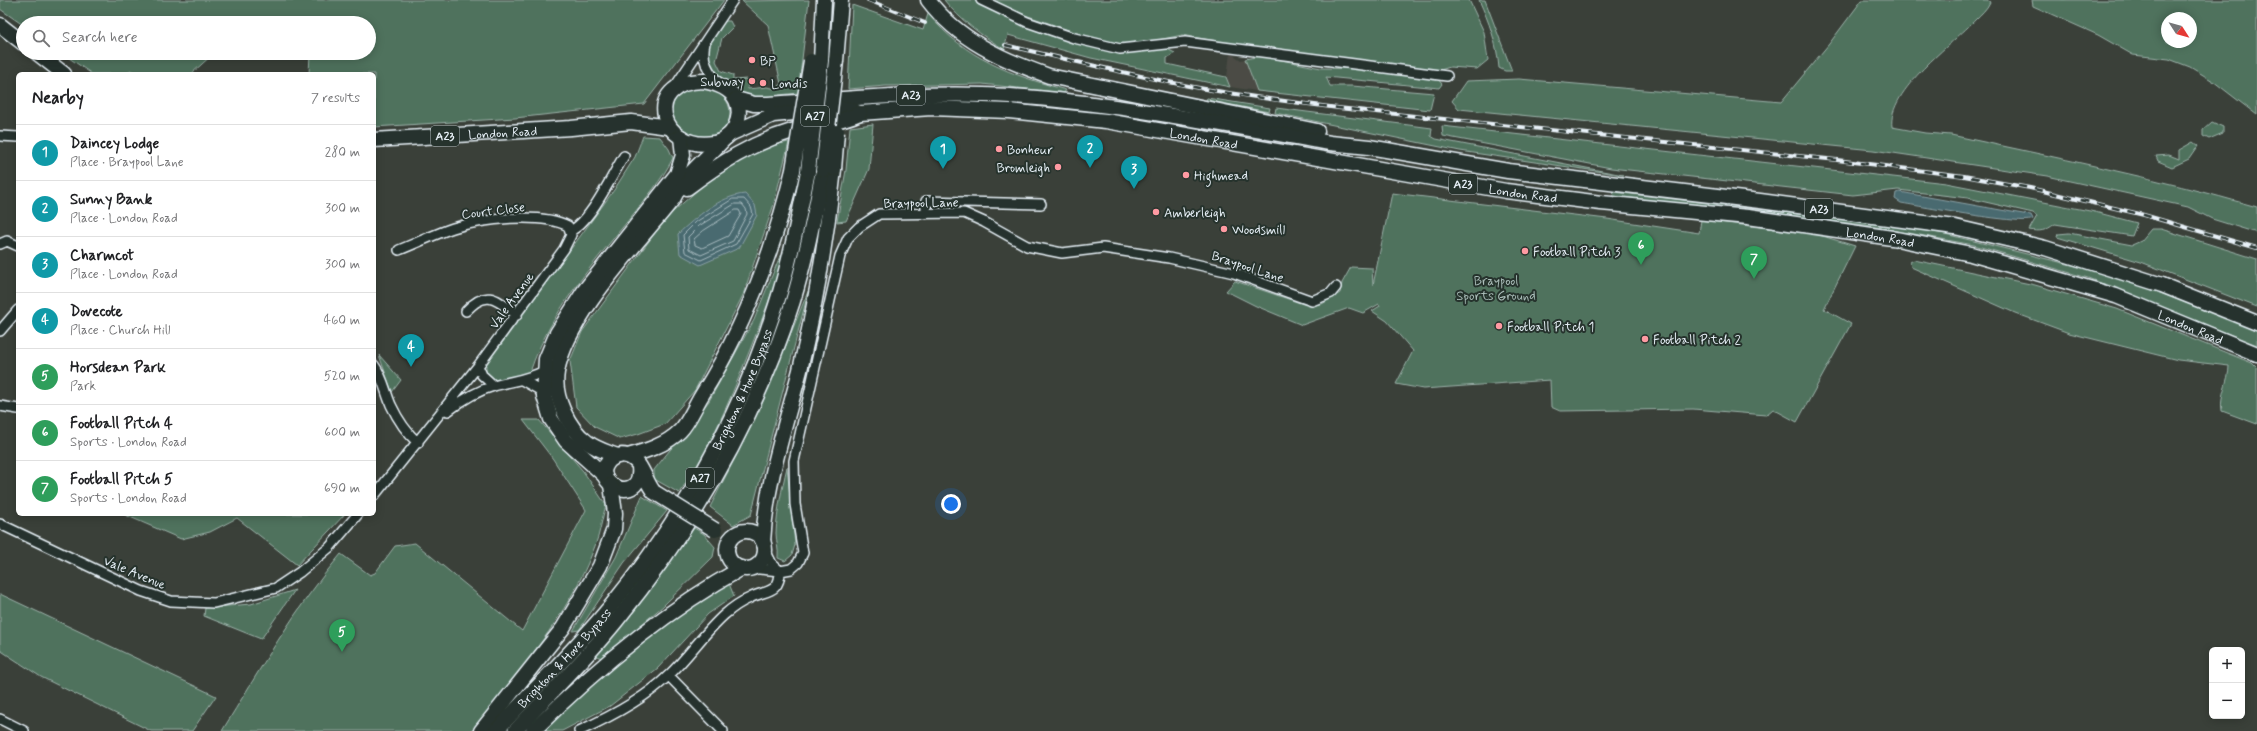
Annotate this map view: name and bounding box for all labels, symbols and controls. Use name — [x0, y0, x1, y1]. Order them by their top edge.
north arrow — [2161, 12, 2197, 48]
search box — [16, 16, 376, 60]
icon: search — [30, 27, 52, 49]
text: Search here — [62, 28, 138, 48]
place label: BP — [760, 53, 776, 70]
marker: BP — [747, 55, 757, 65]
place label: Subway — [700, 74, 744, 91]
marker: Subway — [747, 76, 757, 86]
place label: Londis — [771, 76, 808, 93]
marker: Londis — [758, 78, 768, 88]
road number: A23 — [897, 85, 925, 105]
text: Nearby — [32, 87, 84, 109]
text: 7 results — [311, 90, 360, 107]
road number: A27 — [801, 106, 829, 126]
street label: London Road — [468, 123, 538, 144]
street label: London Road — [1168, 125, 1239, 154]
road number: A23 — [431, 126, 459, 146]
text: Daincey Lodge — [70, 134, 159, 154]
pin: 2 — [1077, 135, 1103, 168]
pin: 1 — [930, 136, 956, 169]
place label: Bonheur — [1007, 142, 1053, 159]
text: 1 — [42, 144, 48, 161]
text: 280 m — [325, 144, 360, 161]
marker: Bonheur — [994, 144, 1004, 154]
text: Place · Braypool Lane — [70, 154, 184, 171]
pin: 3 — [1121, 156, 1147, 189]
place label: Bromleigh — [996, 160, 1050, 177]
marker: Bromleigh — [1053, 162, 1063, 172]
place label: Highmead — [1194, 168, 1248, 187]
marker: Highmead — [1181, 170, 1191, 180]
road number: A23 — [1449, 174, 1477, 194]
street label: London Road — [1487, 181, 1558, 207]
text: Sunny Bank — [70, 190, 152, 210]
street label: Braypool Lane — [883, 194, 959, 213]
street label: Court Close — [461, 199, 526, 224]
road number: A23 — [1805, 199, 1833, 219]
text: 2 — [42, 200, 48, 217]
text: 300 m — [325, 200, 360, 217]
place label: Amberleigh — [1164, 205, 1226, 222]
marker: Amberleigh — [1151, 207, 1161, 217]
text: Place · London Road — [70, 210, 178, 227]
place label: Woodsmill — [1232, 222, 1285, 239]
marker: Woodsmill — [1219, 224, 1229, 234]
street label: London Road — [1845, 224, 1916, 252]
pin: 6 — [1628, 232, 1654, 265]
place label: Football Pitch 3 — [1533, 244, 1620, 261]
text: Charmcot — [70, 246, 134, 266]
marker: Football Pitch 3 — [1520, 246, 1530, 256]
pin: 7 — [1741, 246, 1767, 279]
street label: Braypool Lane — [1209, 248, 1286, 287]
text: 3 — [42, 256, 48, 273]
text: 300 m — [325, 256, 360, 273]
text: Place · London Road — [70, 266, 178, 283]
street label: Vale Avenue — [486, 269, 538, 333]
park label: Braypool Sports Ground — [1456, 273, 1536, 305]
text: Dovecote — [70, 302, 123, 322]
street label: London Road — [2155, 307, 2225, 349]
text: 4 — [41, 312, 49, 329]
text: 460 m — [324, 312, 360, 329]
place label: Football Pitch 1 — [1507, 319, 1594, 336]
marker: Football Pitch 1 — [1494, 321, 1504, 331]
text: Place · Church Hill — [70, 322, 170, 339]
street label: Brighton & Hove Bypass — [709, 327, 777, 454]
place label: Football Pitch 2 — [1653, 332, 1741, 349]
pin: 4 — [398, 334, 424, 367]
marker: Football Pitch 2 — [1640, 334, 1650, 344]
text: Horsdean Park — [70, 358, 166, 378]
text: 5 — [41, 368, 49, 385]
text: 520 m — [324, 368, 360, 385]
text: Park — [70, 378, 96, 395]
text: Football Pitch 4 — [70, 414, 173, 434]
text: 6 — [42, 424, 48, 441]
text: 600 m — [324, 424, 360, 441]
text: Sports · London Road — [70, 434, 187, 451]
road number: A27 — [686, 468, 714, 488]
text: Football Pitch 5 — [70, 470, 173, 490]
text: 7 — [41, 480, 49, 497]
text: 690 m — [324, 480, 360, 497]
text: Sports · London Road — [70, 490, 187, 507]
your location — [941, 494, 961, 514]
street label: Vale Avenue — [101, 553, 168, 594]
street label: Brighton & Hove Bypass — [515, 605, 616, 712]
pin: 5 — [329, 619, 355, 652]
map controls — [2209, 647, 2245, 719]
button: + — [2209, 647, 2245, 683]
button: − — [2209, 683, 2245, 719]

